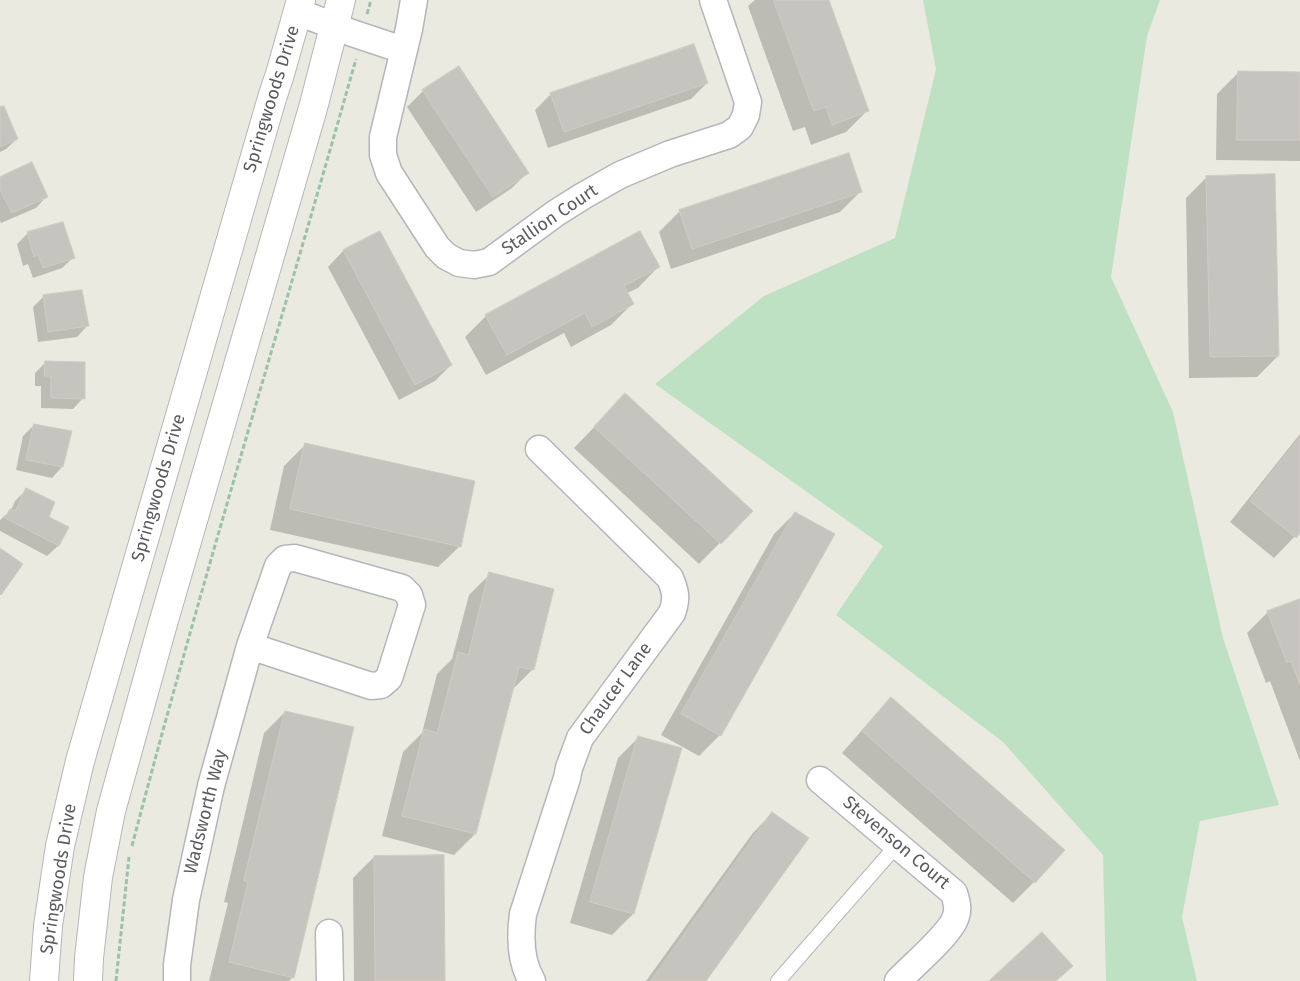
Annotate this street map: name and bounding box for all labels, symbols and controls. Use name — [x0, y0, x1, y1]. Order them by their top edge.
street label: Springwoods Drive — [239, 23, 305, 175]
street label: Stallion Court — [498, 180, 602, 260]
street label: Springwoods Drive — [128, 412, 190, 564]
street label: Chaucer Lane — [575, 638, 657, 740]
street label: Wadsworth Way — [180, 747, 232, 877]
street label: Stevenson Court — [838, 792, 954, 894]
street label: Springwoods Drive — [36, 802, 82, 956]

